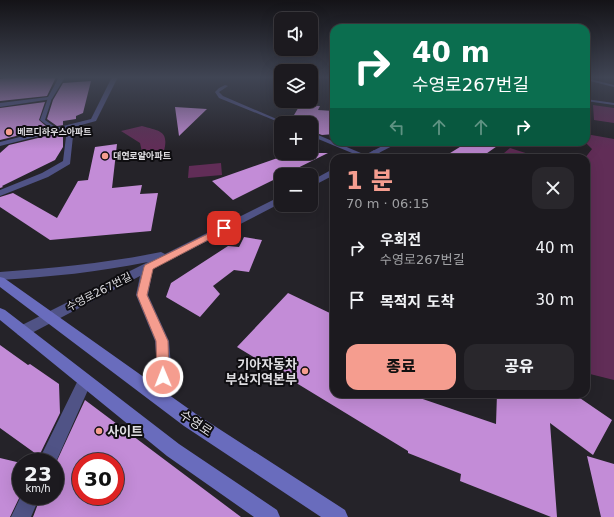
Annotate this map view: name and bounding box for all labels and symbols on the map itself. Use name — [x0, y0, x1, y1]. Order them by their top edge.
marker: 베르디하우스아파트 — [4, 127, 14, 137]
place label: 베르디하우스아파트 — [17, 127, 92, 137]
marker: 대연로얄아파트 — [100, 151, 110, 161]
place label: 대연로얄아파트 — [113, 151, 171, 161]
pin — [207, 211, 241, 245]
street label: 수영로267번길 — [64, 270, 134, 314]
position arrow — [142, 356, 184, 398]
place label: 기아자동차 부산지역본부 — [225, 357, 297, 387]
marker: 기아자동차 부산지역본부 — [300, 366, 310, 376]
street label: 수영로 — [177, 407, 215, 439]
place label: 사이트 — [107, 424, 143, 439]
marker: 사이트 — [94, 426, 104, 436]
speed limit sign: 30 — [72, 453, 124, 505]

